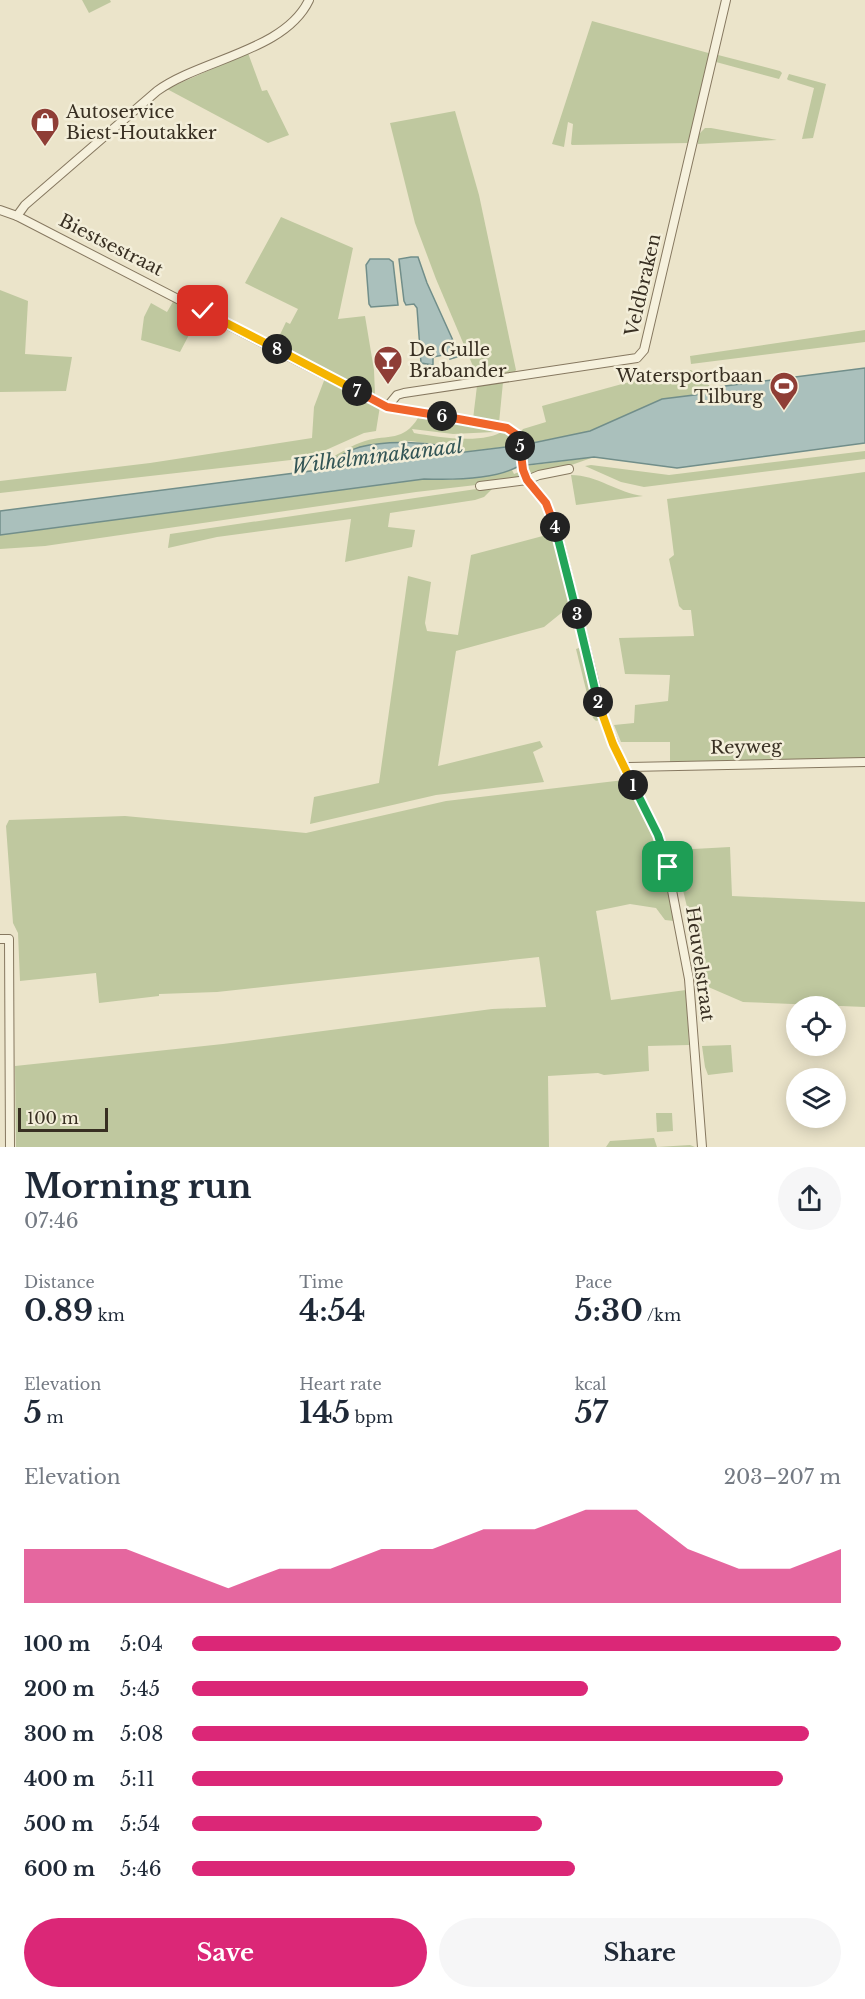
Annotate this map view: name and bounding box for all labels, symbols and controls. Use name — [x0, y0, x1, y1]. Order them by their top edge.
place label: Autoservice Biest-Houtakker — [65, 101, 217, 144]
shop icon: Autoservice Biest-Houtakker — [29, 106, 61, 148]
street label: Biestsestraat — [55, 209, 167, 281]
street label: Veldbraken — [620, 232, 665, 339]
pin — [177, 285, 228, 336]
icon: check — [186, 294, 219, 327]
pin: 8 — [262, 334, 292, 364]
text: 8 — [272, 339, 282, 359]
place label: De Gulle Brabander — [409, 339, 507, 382]
bar icon: De Gulle Brabander — [372, 344, 404, 386]
place label: Watersportbaan Tilburg — [615, 365, 763, 408]
sports icon: Watersportbaan Tilburg — [768, 370, 800, 412]
pin: 7 — [342, 376, 372, 406]
text: 7 — [353, 381, 361, 401]
pin: 6 — [427, 401, 457, 431]
text: 6 — [437, 406, 447, 426]
pin: 5 — [505, 431, 535, 461]
water label: Wilhelminakanaal — [290, 433, 465, 478]
text: 5 — [515, 436, 525, 456]
pin: 4 — [540, 512, 570, 542]
text: 4 — [550, 517, 560, 537]
pin: 3 — [562, 599, 592, 629]
text: 3 — [572, 604, 582, 624]
pin: 2 — [583, 687, 613, 717]
text: 2 — [593, 692, 603, 712]
street label: Reyweg — [710, 735, 782, 759]
pin: 1 — [618, 770, 648, 800]
text: 1 — [630, 775, 636, 795]
pin — [642, 841, 693, 892]
icon: arrive — [651, 850, 684, 883]
street label: Heuvelstraat — [681, 905, 719, 1023]
map controls — [786, 996, 846, 1128]
button: locate — [786, 996, 846, 1056]
button: layers — [786, 1068, 846, 1128]
scale bar — [18, 1105, 108, 1132]
text: 100 m — [27, 1108, 79, 1128]
text: Morning run — [24, 1166, 252, 1207]
button: share — [778, 1167, 841, 1230]
text: 07:46 — [24, 1209, 79, 1233]
text: Distance — [24, 1272, 95, 1292]
text: Time — [299, 1272, 343, 1292]
text: Pace — [575, 1272, 612, 1292]
text: 0.89 — [24, 1292, 93, 1329]
text: 4:54 — [299, 1292, 366, 1329]
text: 5:30 — [575, 1292, 643, 1329]
text: km — [93, 1305, 125, 1325]
text: /km — [643, 1305, 681, 1325]
text: Elevation — [24, 1374, 101, 1394]
text: Heart rate — [299, 1374, 382, 1394]
text: kcal — [575, 1374, 607, 1394]
text: 5 — [24, 1394, 42, 1431]
text: 145 — [299, 1394, 350, 1431]
text: 57 — [575, 1394, 608, 1431]
text: m — [42, 1407, 64, 1427]
text: bpm — [350, 1407, 393, 1427]
text: Elevation — [24, 1465, 121, 1489]
text: 203–207 m — [724, 1465, 841, 1489]
text: 100 m — [24, 1632, 90, 1656]
text: 5:04 — [120, 1632, 163, 1656]
text: 200 m — [24, 1677, 95, 1701]
text: 5:45 — [120, 1677, 160, 1701]
text: 300 m — [24, 1722, 94, 1746]
text: 5:08 — [120, 1722, 163, 1746]
text: 400 m — [24, 1767, 95, 1791]
text: 5:11 — [120, 1767, 155, 1791]
text: 500 m — [24, 1812, 94, 1836]
text: 5:54 — [120, 1812, 160, 1836]
text: 600 m — [24, 1857, 95, 1881]
text: 5:46 — [120, 1857, 162, 1881]
button: Save — [24, 1918, 427, 1987]
button: Share — [439, 1918, 841, 1987]

